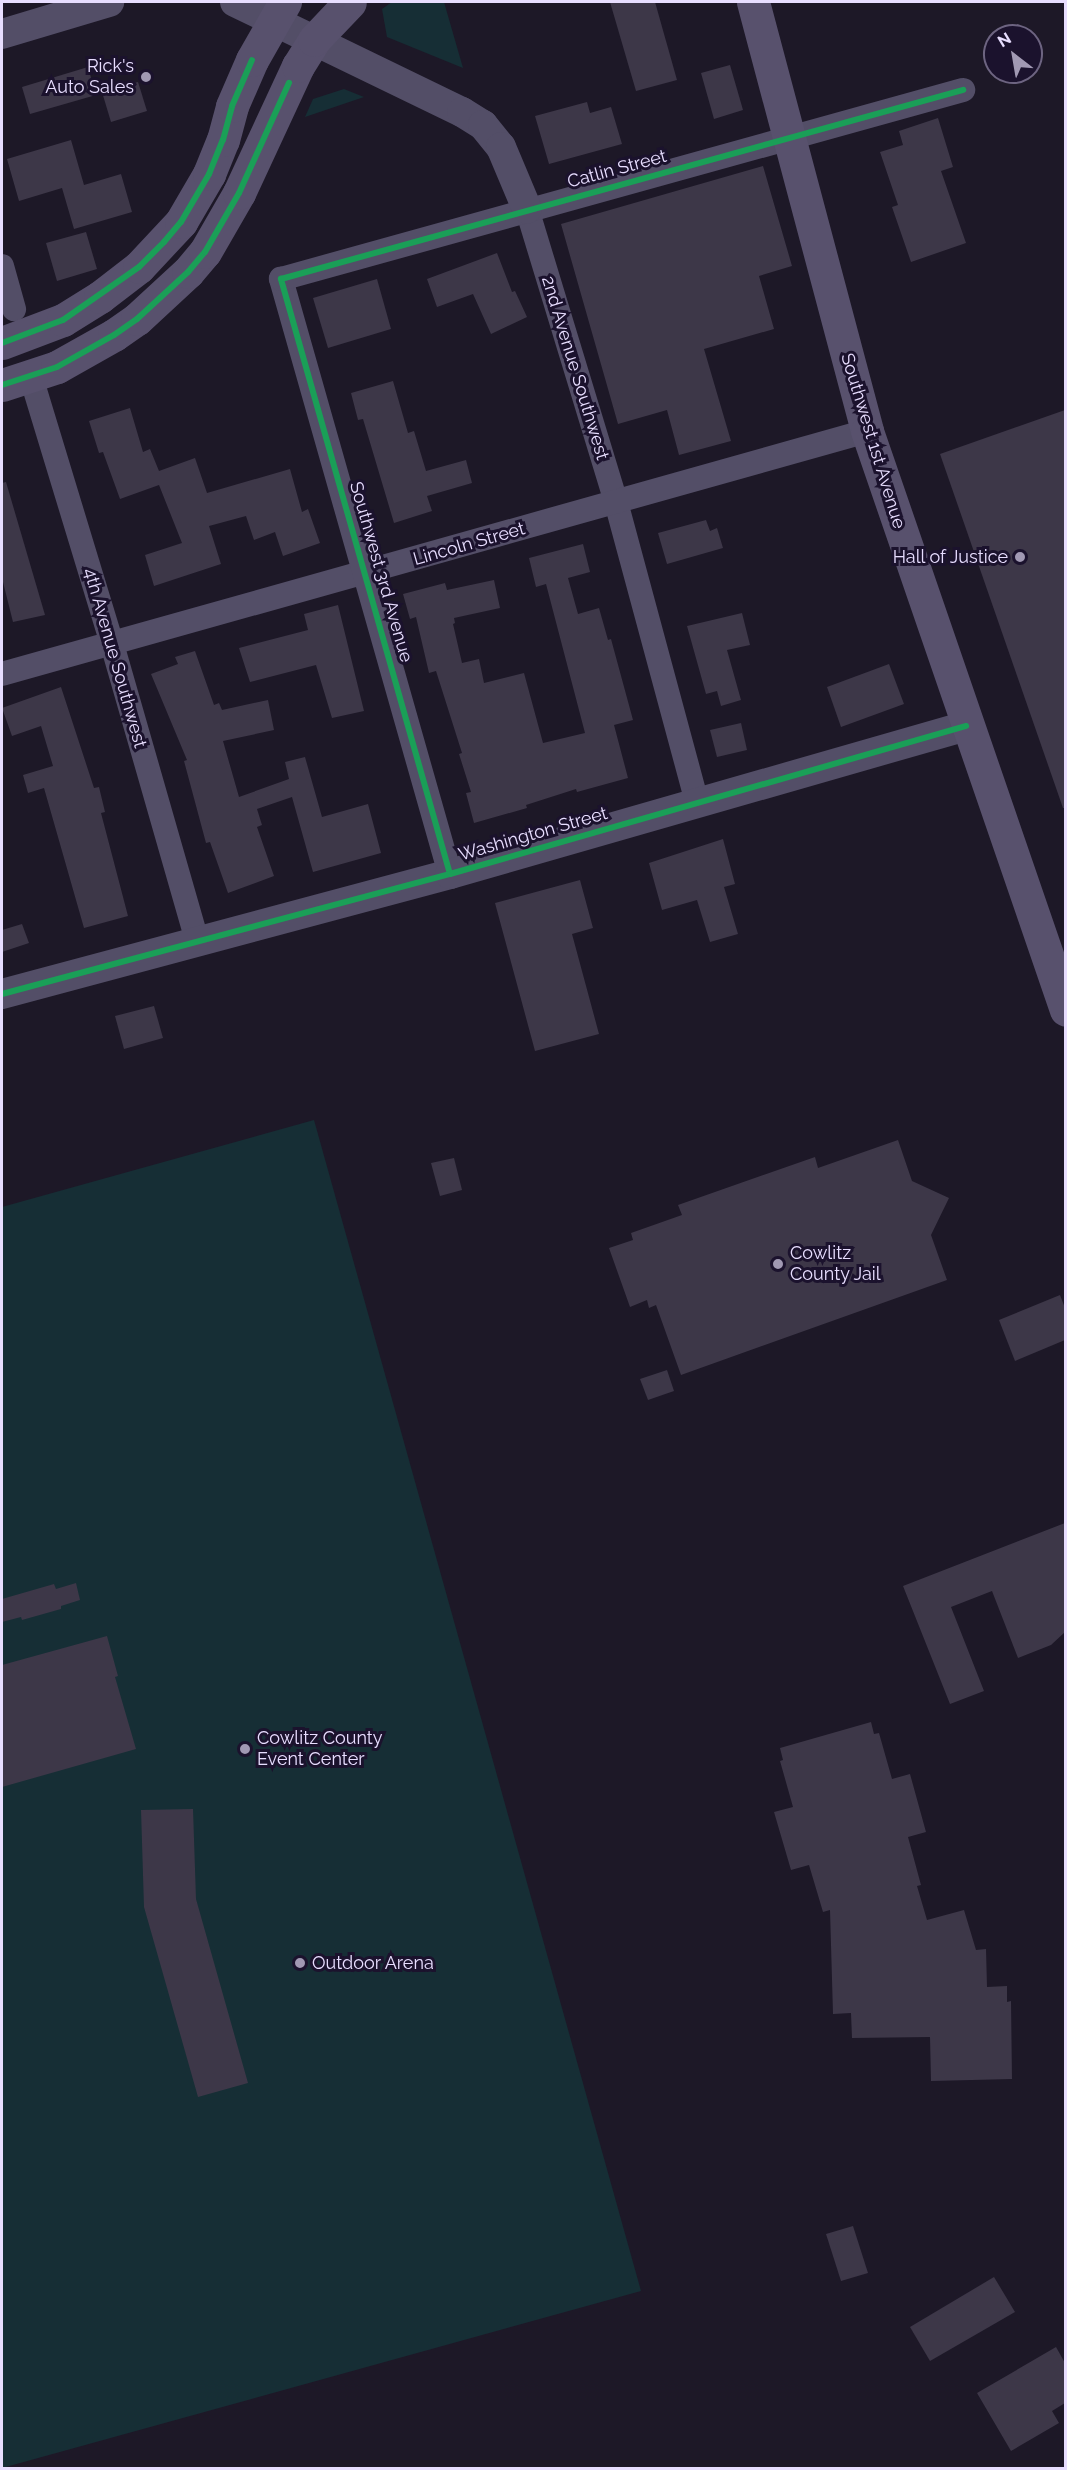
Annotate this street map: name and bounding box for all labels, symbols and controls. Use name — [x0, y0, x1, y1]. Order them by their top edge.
north arrow — [983, 24, 1043, 84]
text: N — [994, 29, 1015, 51]
place label: Rick's Auto Sales — [45, 56, 134, 98]
marker: Rick's Auto Sales — [139, 70, 153, 84]
street label: Catlin Street — [565, 145, 669, 193]
street label: 2nd Avenue Southwest — [537, 273, 613, 463]
street label: Southwest 1st Avenue — [836, 350, 910, 532]
street label: Southwest 3rd Avenue — [345, 479, 417, 665]
street label: Lincoln Street — [411, 518, 527, 570]
place label: Hall of Justice — [891, 546, 1008, 568]
marker: Hall of Justice — [1013, 550, 1027, 564]
street label: 4th Avenue Southwest — [79, 565, 151, 751]
street label: Washington Street — [456, 802, 610, 866]
place label: Cowlitz County Jail — [790, 1243, 882, 1286]
marker: Cowlitz County Jail — [771, 1257, 785, 1271]
place label: Cowlitz County Event Center — [257, 1728, 383, 1770]
marker: Cowlitz County Event Center — [238, 1742, 252, 1756]
place label: Outdoor Arena — [312, 1952, 435, 1974]
marker: Outdoor Arena — [293, 1956, 307, 1970]

